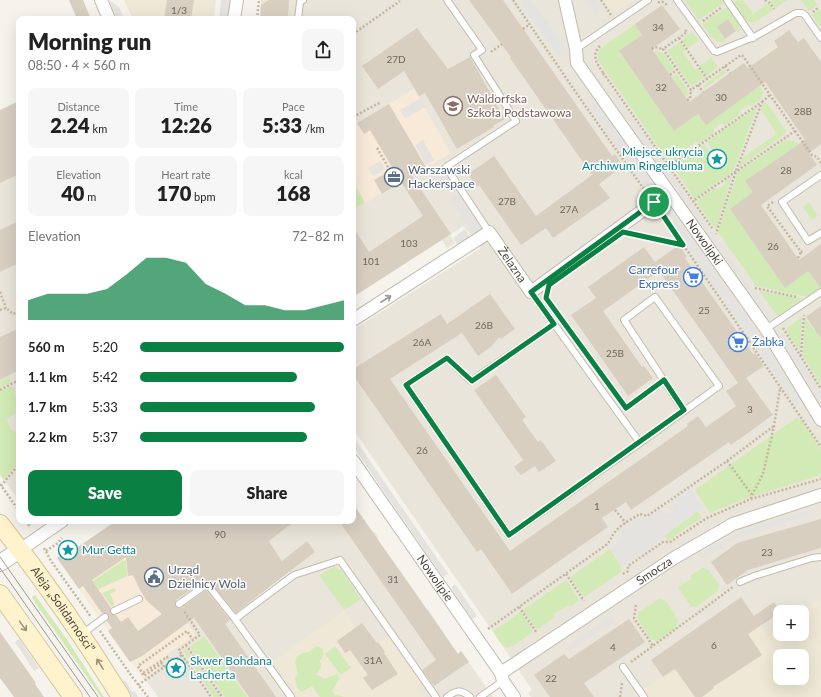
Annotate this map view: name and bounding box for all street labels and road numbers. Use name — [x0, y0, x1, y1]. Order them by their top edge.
street label: Nowolipki — [683, 216, 726, 268]
street label: Żelazna — [495, 244, 530, 285]
street label: Nowolipie — [414, 552, 457, 604]
street label: Smocza — [633, 553, 675, 588]
street label: Aleja „Solidarności” — [28, 563, 98, 655]

